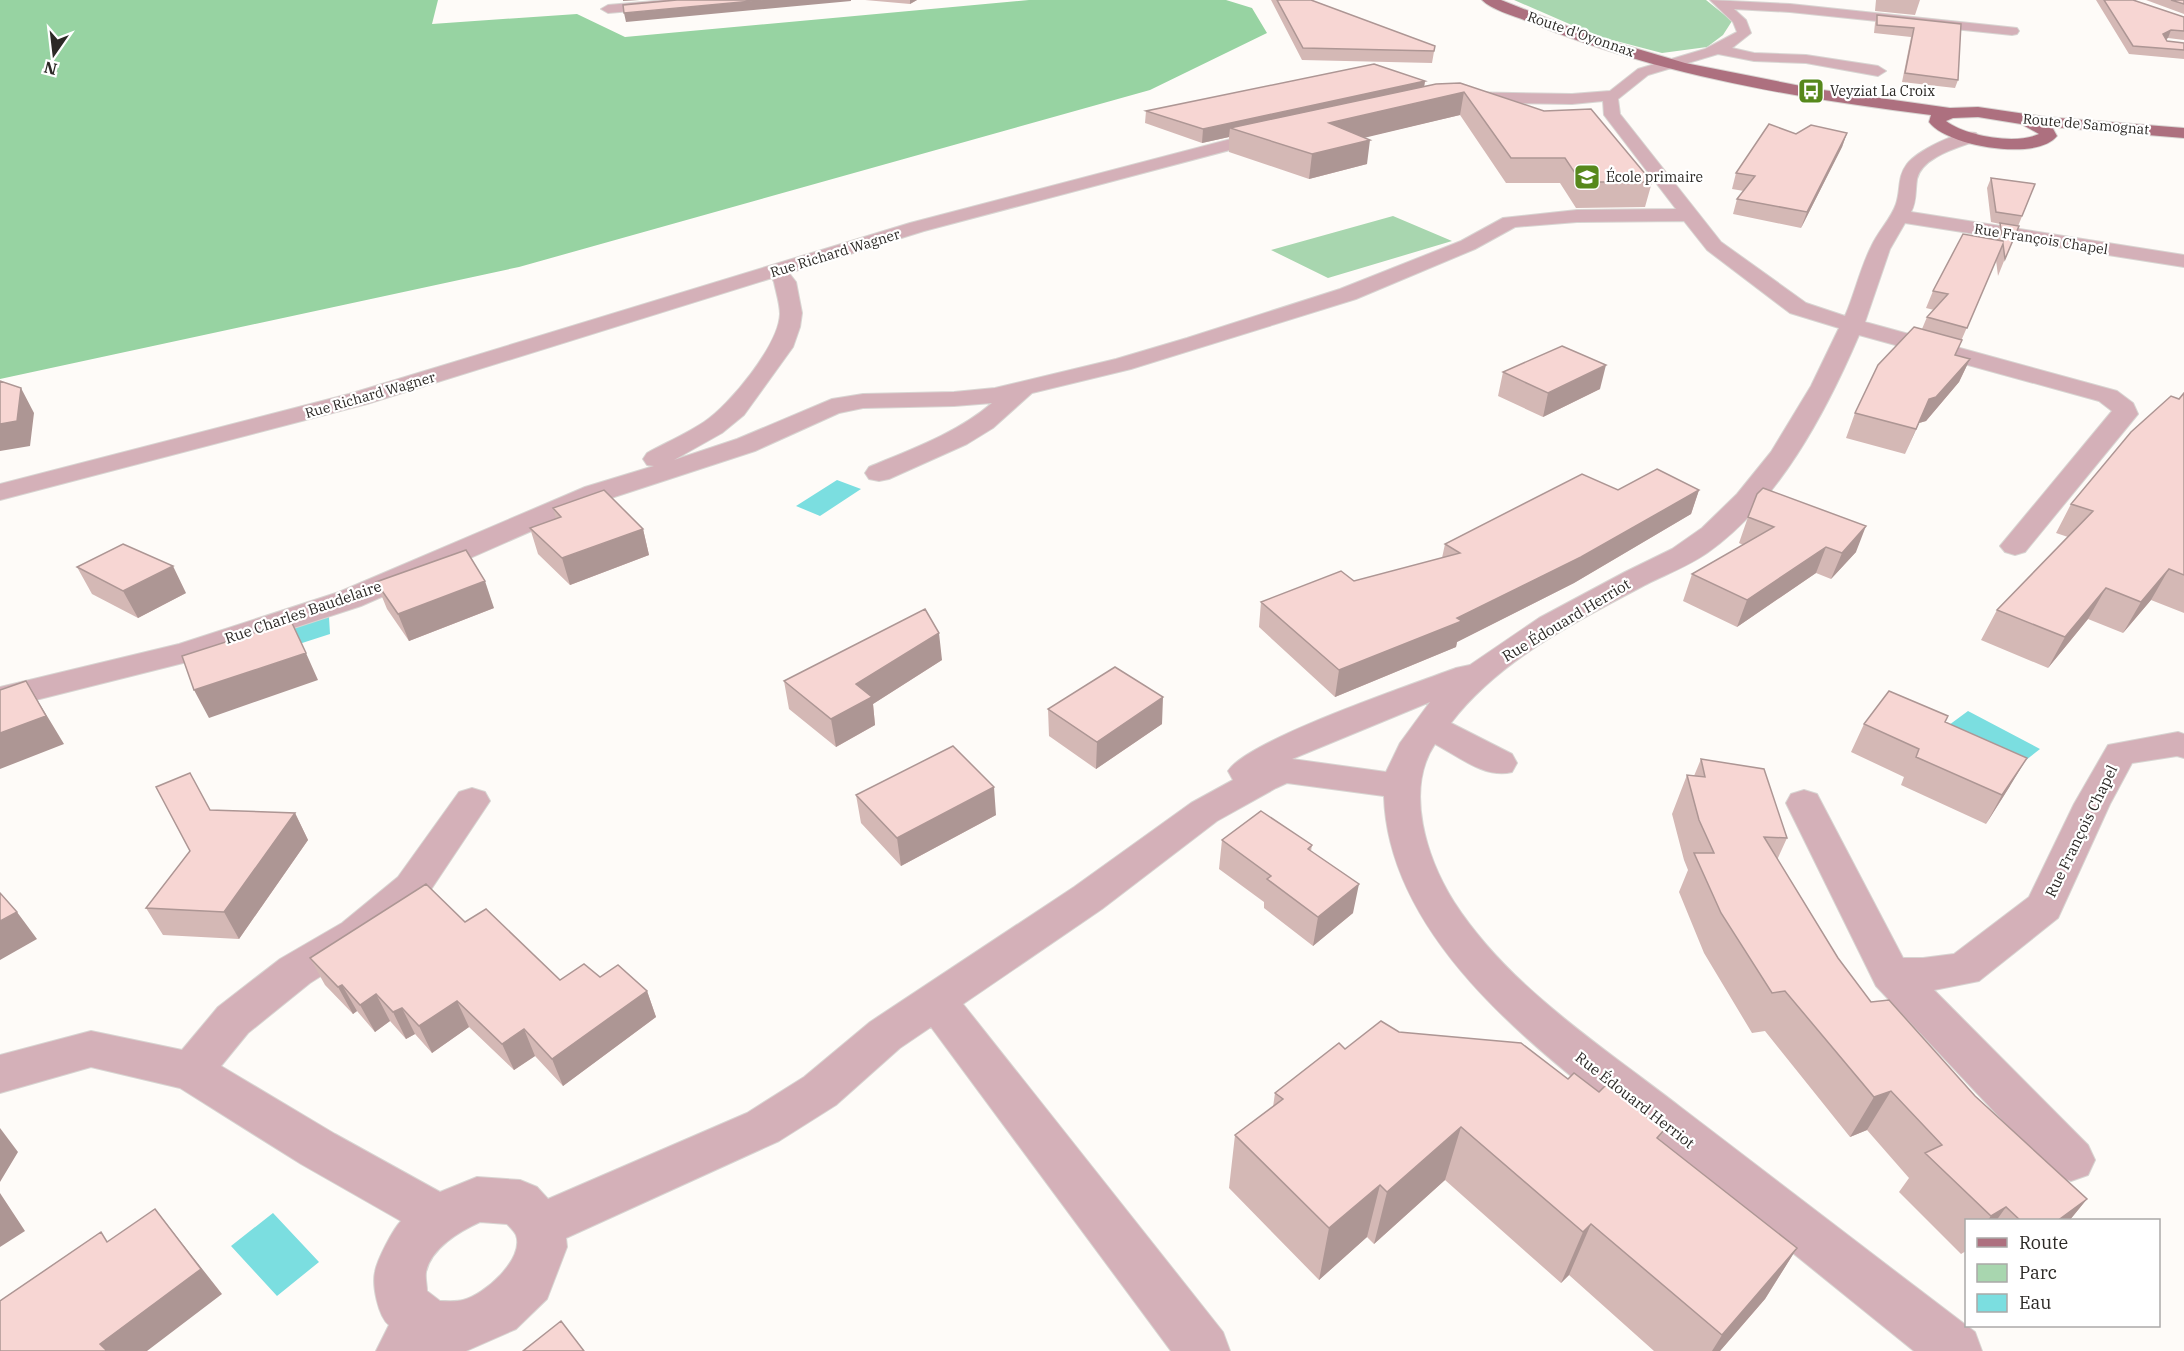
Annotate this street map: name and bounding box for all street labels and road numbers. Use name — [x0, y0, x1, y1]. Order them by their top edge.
street label: Route d'Oyonnax — [1525, 7, 1637, 61]
street label: Route de Samognat — [2022, 110, 2150, 138]
street label: Rue François Chapel — [1973, 220, 2109, 258]
street label: Rue Richard Wagner — [768, 224, 903, 281]
street label: Rue Richard Wagner — [303, 368, 438, 422]
street label: Rue Édouard Herriot — [1498, 574, 1634, 666]
street label: Rue Charles Baudelaire — [222, 576, 384, 648]
street label: Rue François Chapel — [2041, 762, 2121, 900]
street label: Rue Édouard Herriot — [1572, 1048, 1698, 1152]

